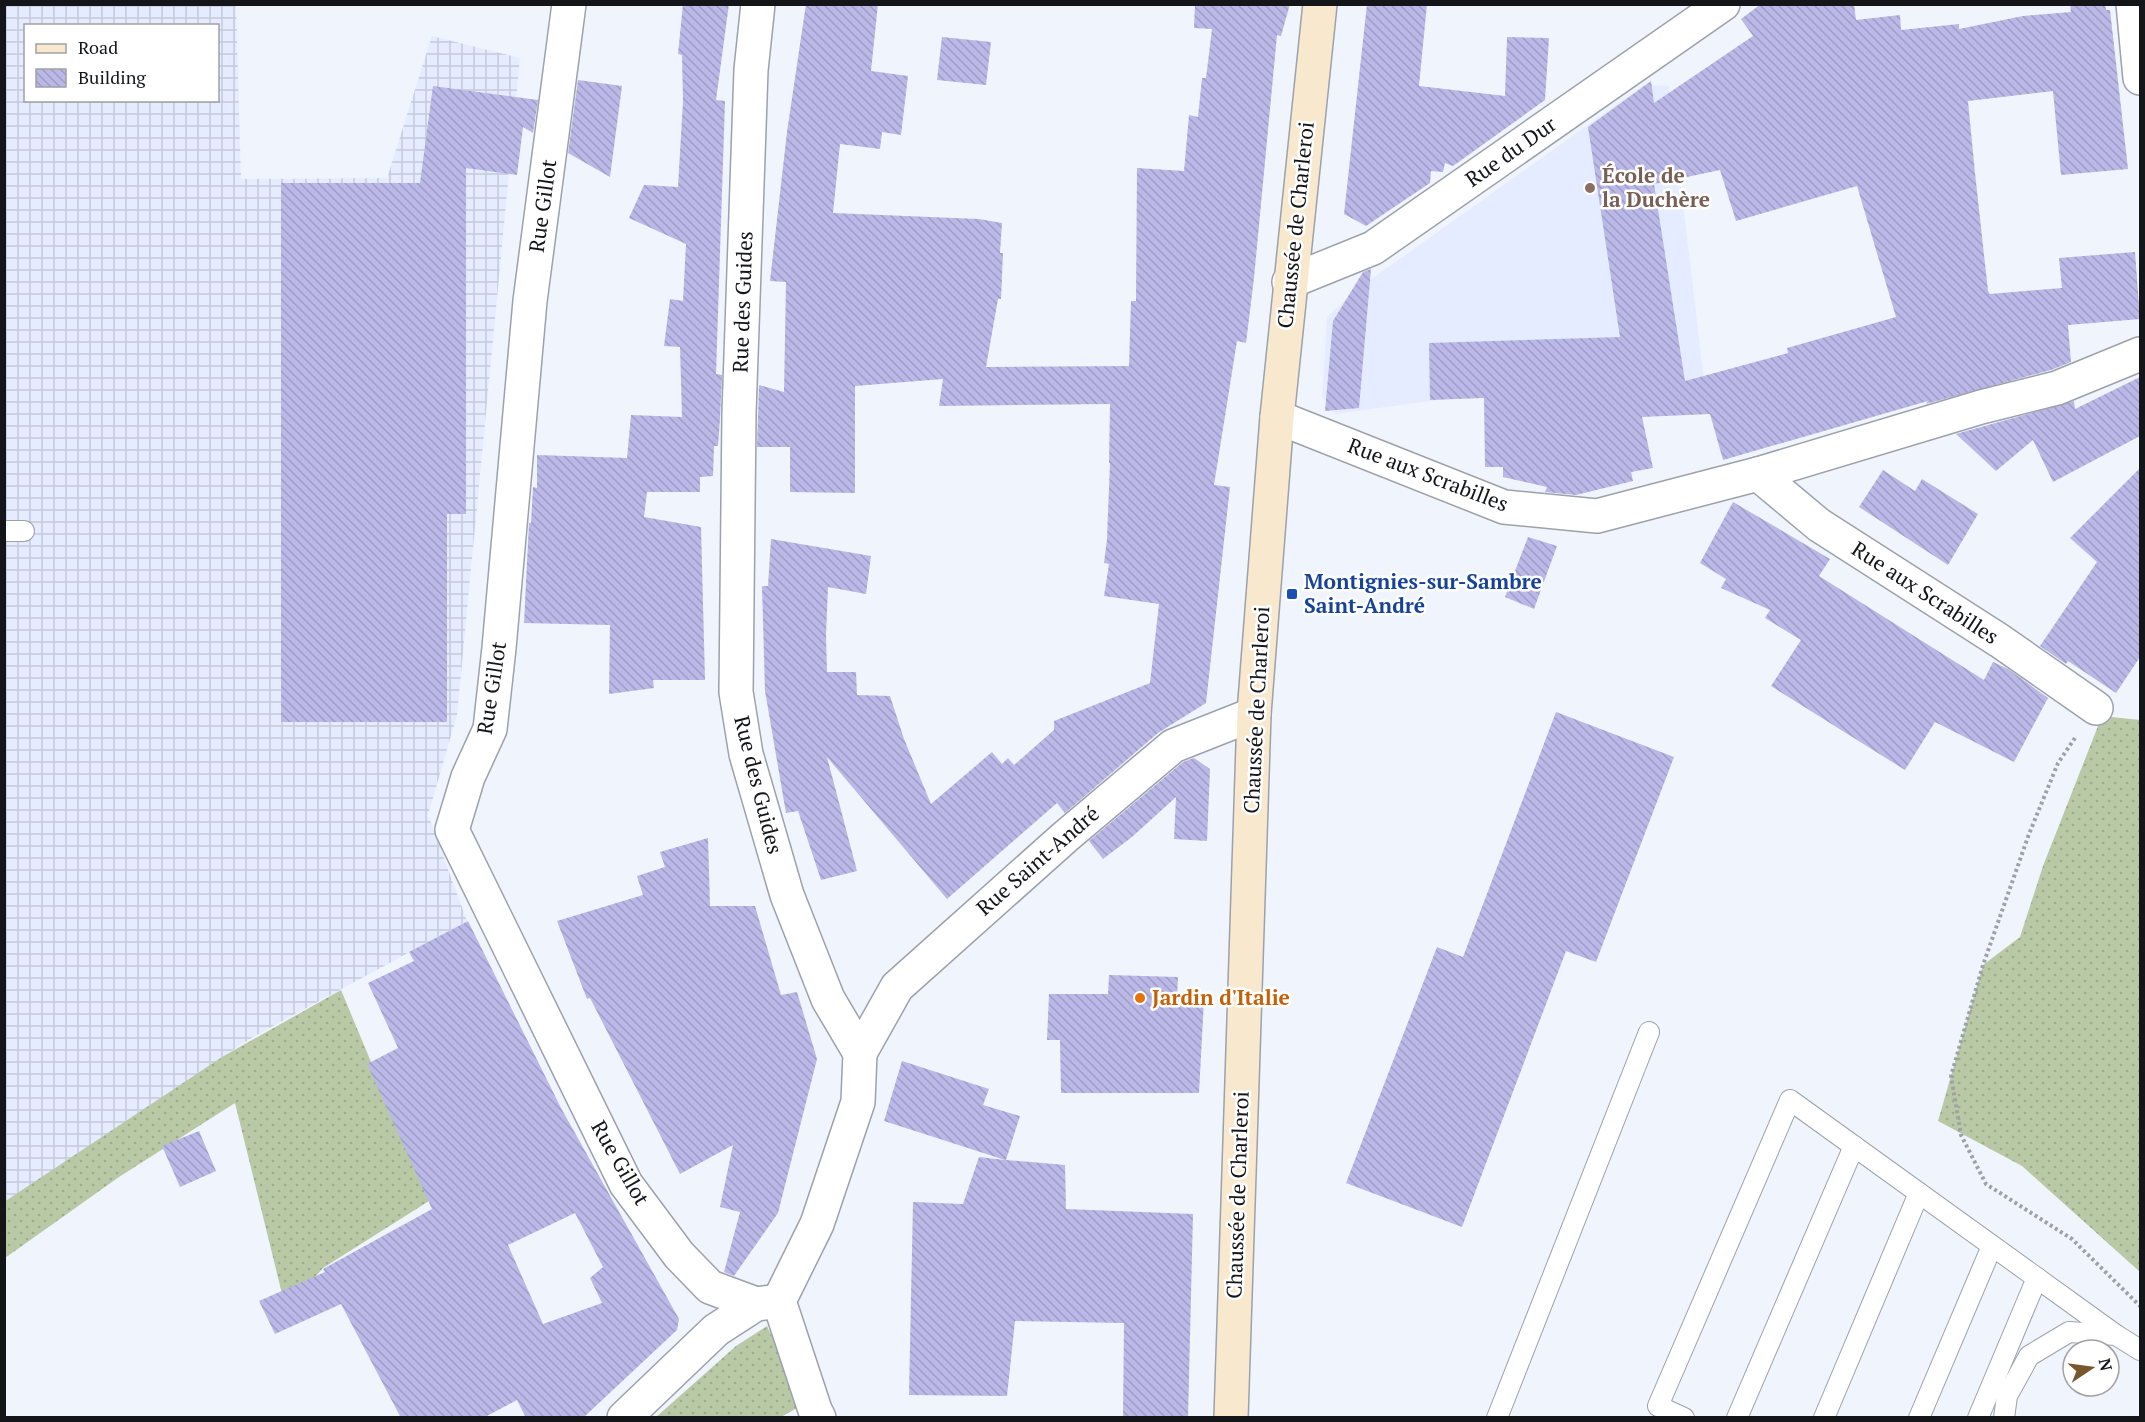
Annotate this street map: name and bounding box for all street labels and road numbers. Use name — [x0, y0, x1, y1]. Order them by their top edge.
street label: Rue du Dur — [1459, 110, 1561, 193]
street label: Chaussée de Charleroi — [1270, 120, 1320, 330]
street label: Rue Gillot — [522, 157, 562, 254]
street label: Rue des Guides — [726, 231, 758, 373]
street label: Rue aux Scrabilles — [1344, 431, 1513, 518]
street label: Rue aux Scrabilles — [1847, 534, 2004, 650]
street label: Chaussée de Charleroi — [1237, 606, 1275, 814]
street label: Rue Gillot — [470, 639, 512, 736]
street label: Rue des Guides — [728, 713, 790, 857]
street label: Rue Saint-André — [970, 799, 1105, 921]
street label: Chaussée de Charleroi — [1219, 1091, 1255, 1299]
street label: Rue Gillot — [585, 1115, 657, 1210]

